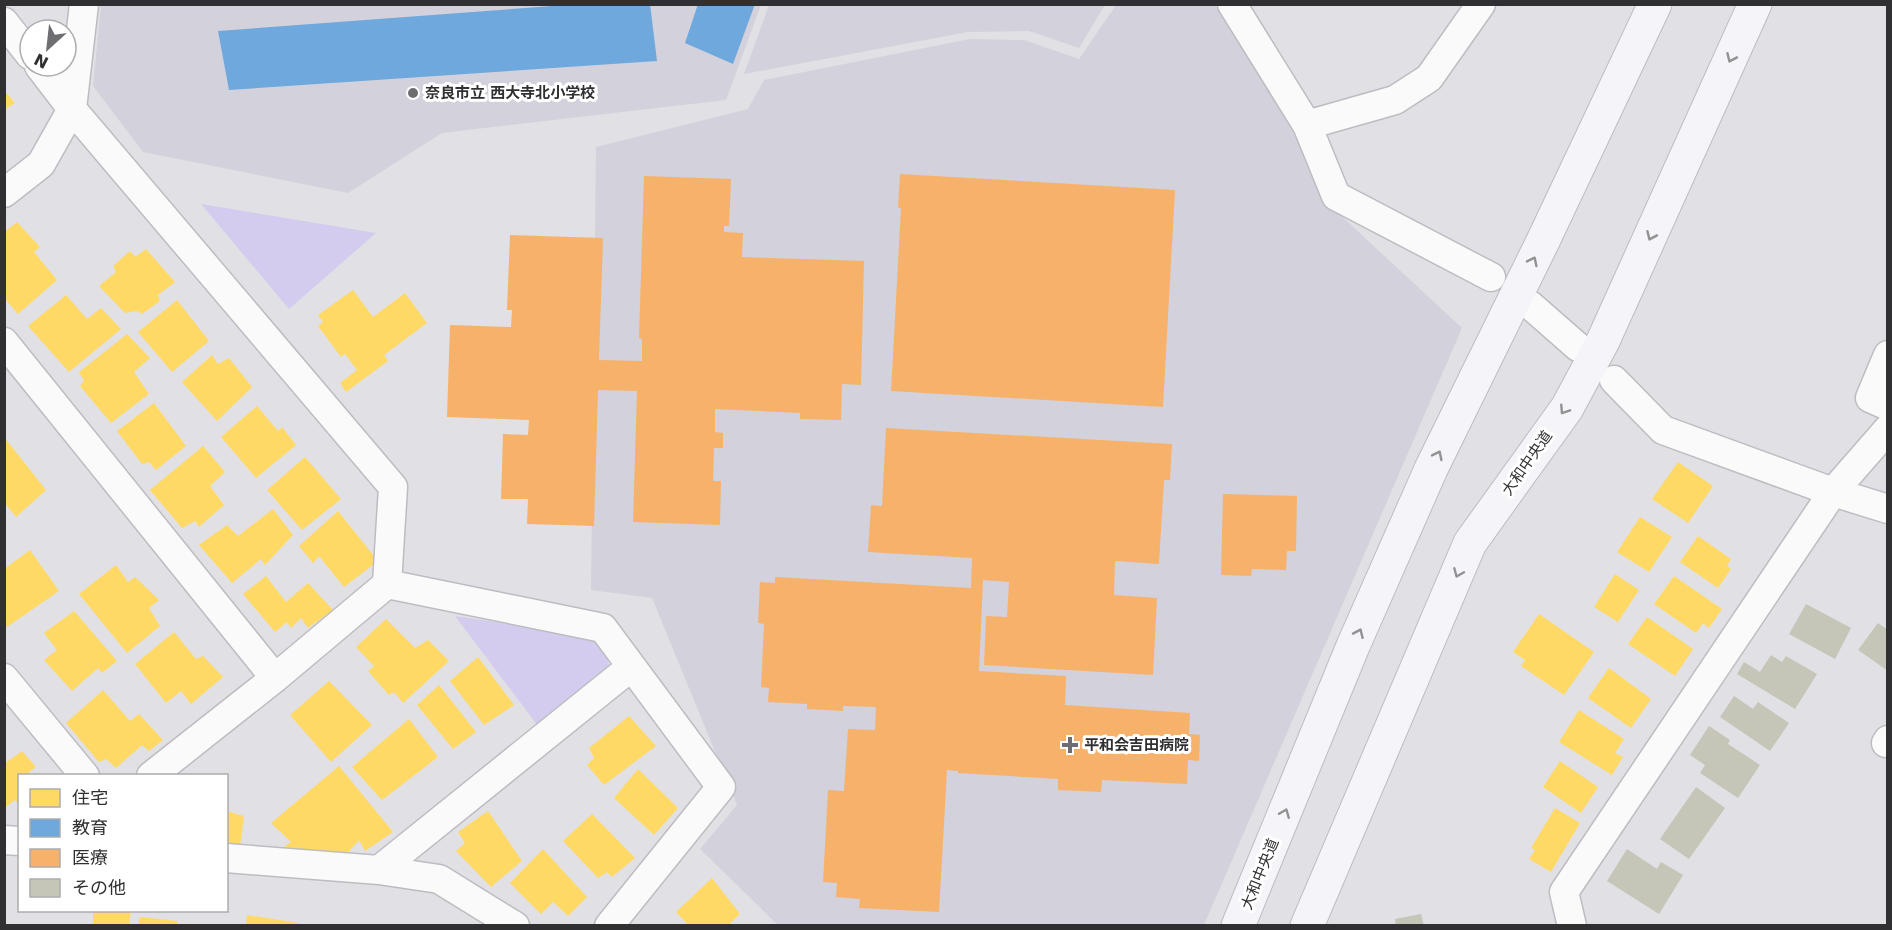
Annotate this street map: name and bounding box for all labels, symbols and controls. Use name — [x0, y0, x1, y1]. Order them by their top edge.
north arrow — [18, 18, 78, 78]
text: N — [31, 49, 52, 72]
one-way arrow — [1726, 51, 1738, 62]
place label: 奈良市立 西大寺北小学校 — [425, 84, 595, 102]
marker: 奈良市立 西大寺北小学校 — [406, 86, 420, 100]
one-way arrow — [1646, 229, 1658, 240]
one-way arrow — [1526, 256, 1538, 267]
one-way arrow — [1560, 403, 1571, 414]
street label: 大和中央道 — [1498, 427, 1556, 499]
one-way arrow — [1431, 450, 1442, 461]
one-way arrow — [1453, 566, 1465, 577]
one-way arrow — [1352, 628, 1364, 639]
marker: 平和会吉田病院 — [1061, 736, 1079, 754]
place label: 平和会吉田病院 — [1084, 736, 1189, 754]
legend — [18, 774, 228, 912]
text: 住宅 — [72, 787, 108, 808]
one-way arrow — [1278, 809, 1290, 820]
text: 教育 — [72, 817, 108, 838]
street label: 大和中央道 — [1238, 836, 1282, 912]
text: 医療 — [72, 847, 108, 868]
text: その他 — [72, 877, 126, 898]

